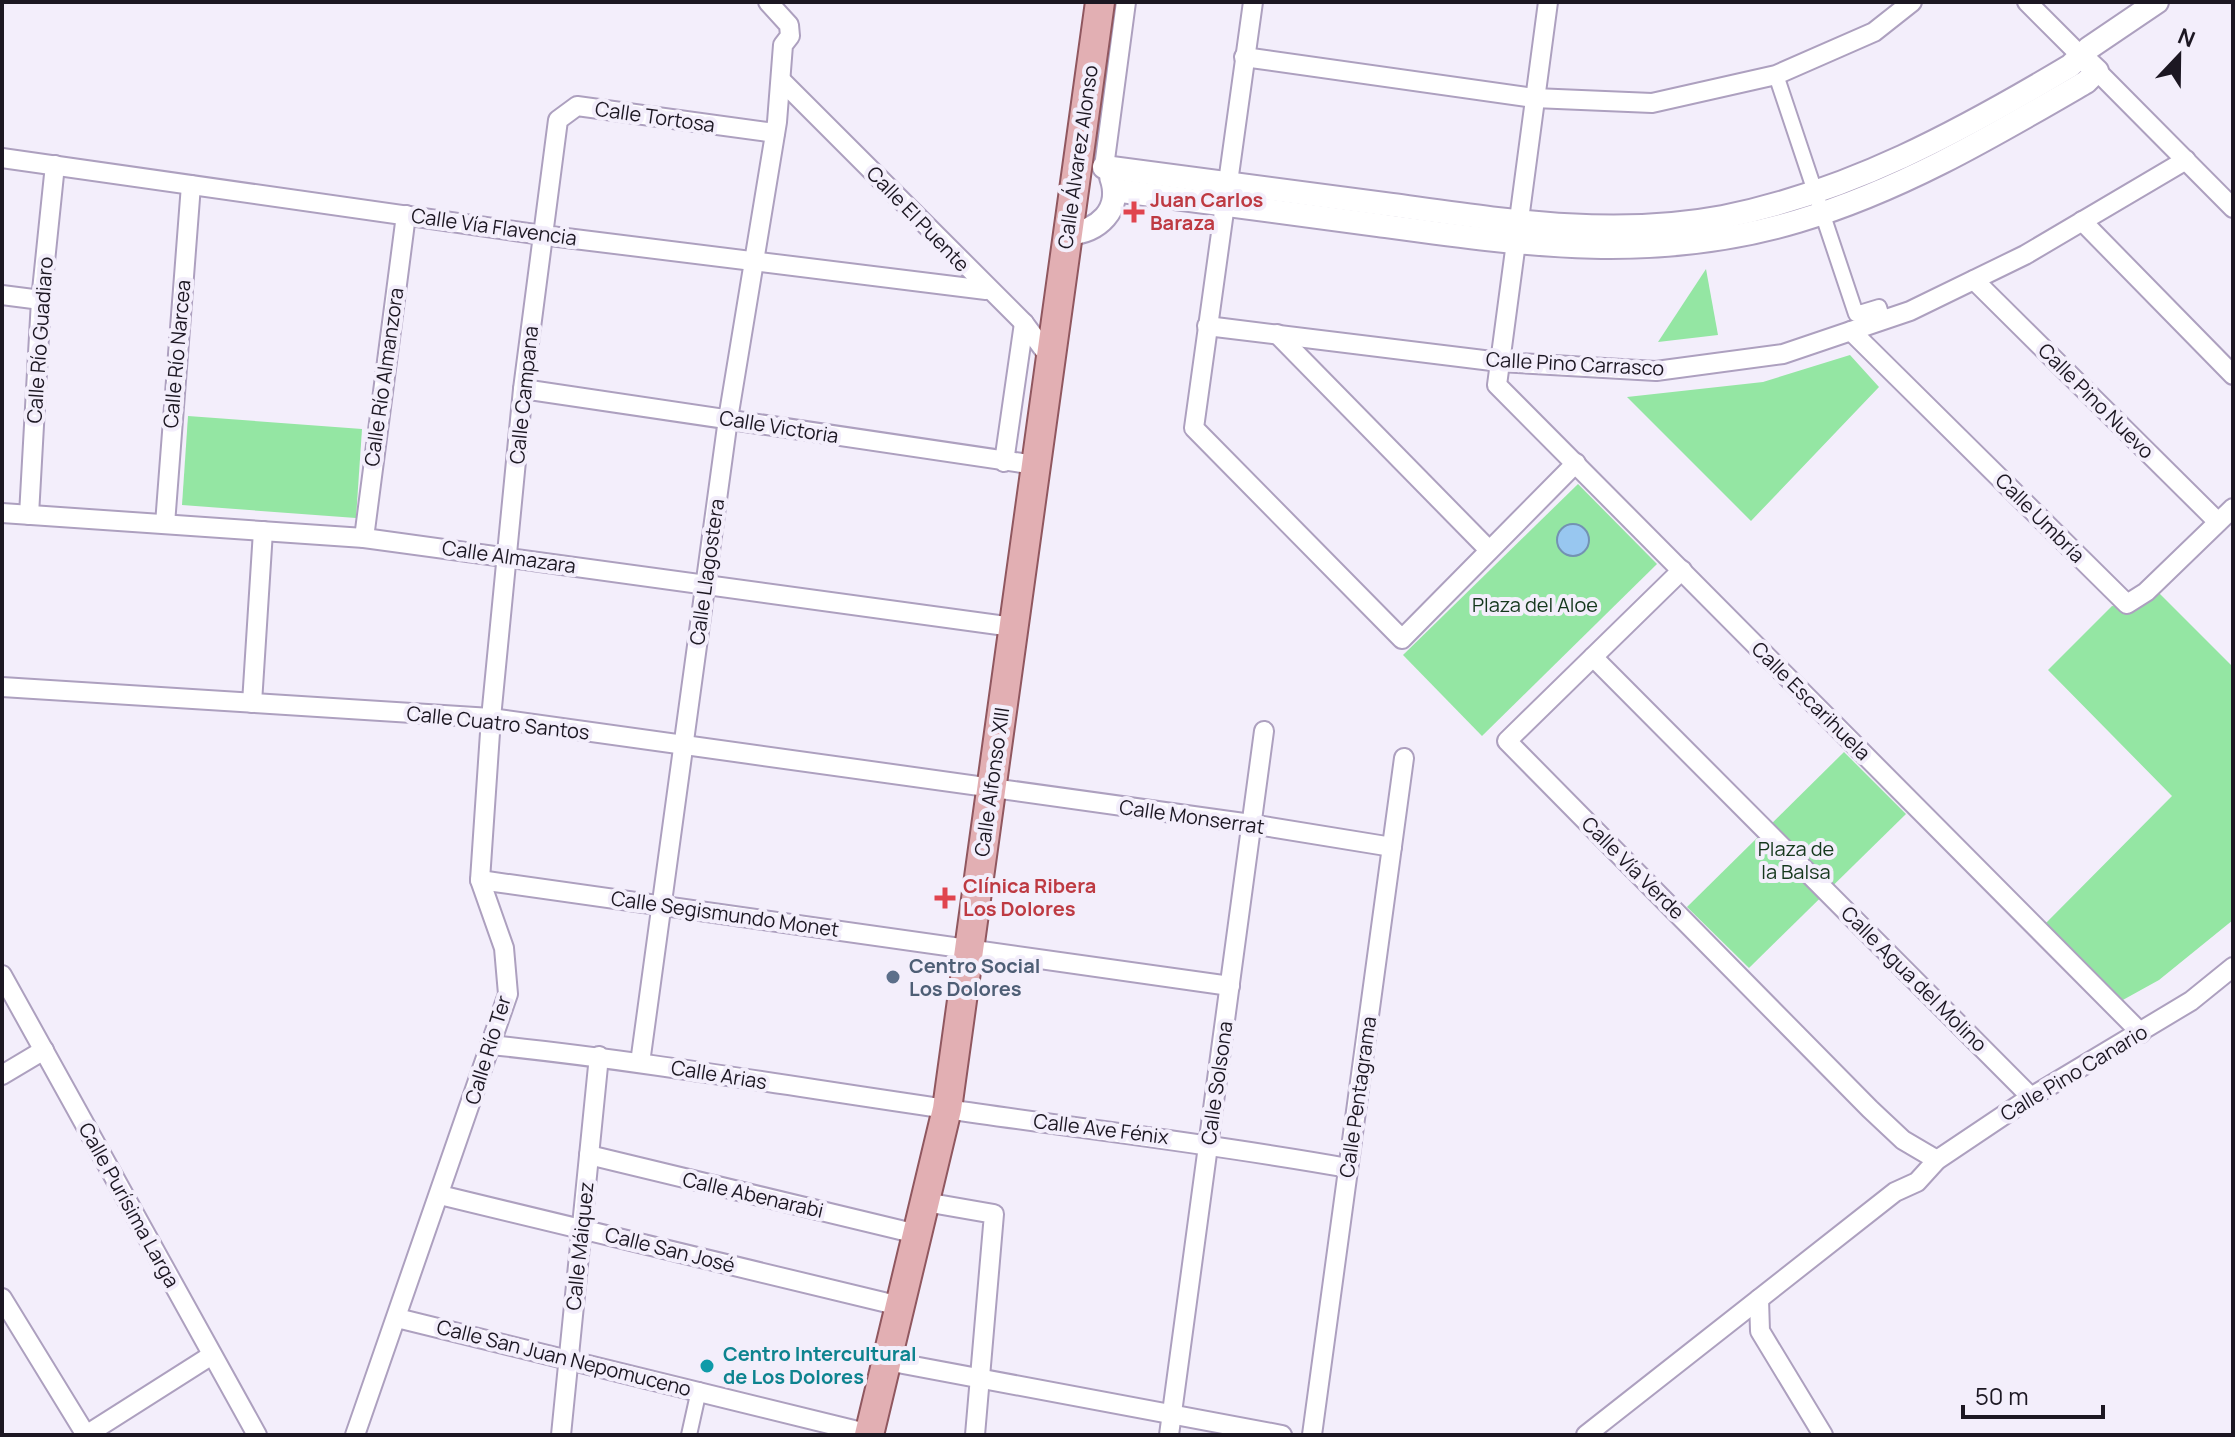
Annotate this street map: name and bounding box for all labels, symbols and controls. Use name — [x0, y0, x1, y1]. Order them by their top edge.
north arrow — [2139, 16, 2219, 96]
text: N — [2174, 21, 2199, 54]
street label: Calle Álvarez Alonso — [1051, 63, 1104, 250]
street label: Calle Tortosa — [593, 95, 717, 138]
street label: Calle El Puente — [861, 160, 976, 277]
place label: Juan Carlos Baraza — [1150, 186, 1264, 236]
street label: Calle Vía Flavencia — [410, 202, 579, 251]
marker: Juan Carlos Baraza — [1125, 203, 1143, 221]
street label: Calle Río Guadiaro — [20, 256, 59, 424]
street label: Calle Río Narcea — [157, 279, 196, 429]
street label: Calle Río Almanzora — [358, 286, 409, 468]
street label: Calle Campana — [503, 325, 544, 465]
street label: Calle Pino Nuevo — [2033, 337, 2160, 465]
street label: Calle Pino Carrasco — [1485, 345, 1665, 382]
street label: Calle Victoria — [718, 404, 841, 449]
street label: Calle Umbría — [1990, 467, 2091, 568]
street label: Calle Llagostera — [683, 497, 730, 647]
street label: Calle Almazara — [440, 534, 578, 579]
park label: Plaza del Aloe — [1472, 591, 1598, 618]
street label: Calle Escarihuela — [1746, 635, 1877, 766]
street label: Calle Cuatro Santos — [405, 699, 591, 746]
street label: Calle Alfonso XIII — [968, 705, 1015, 858]
street label: Calle Monserrat — [1118, 793, 1266, 840]
street label: Calle Vía Verde — [1576, 810, 1691, 925]
park label: Plaza de la Balsa — [1758, 835, 1834, 885]
place label: Clínica Ribera Los Dolores — [963, 872, 1096, 922]
street label: Calle Segismundo Monet — [609, 884, 841, 943]
marker: Clínica Ribera Los Dolores — [934, 887, 956, 909]
street label: Calle Agua del Molino — [1836, 900, 1993, 1058]
place label: Centro Social Los Dolores — [909, 952, 1040, 1002]
marker: Centro Social Los Dolores — [884, 968, 902, 986]
street label: Calle Río Ter — [458, 992, 517, 1108]
street label: Calle Pentagrama — [1333, 1014, 1382, 1179]
street label: Calle Pino Canario — [1995, 1018, 2152, 1127]
street label: Calle Solsona — [1194, 1019, 1239, 1147]
street label: Calle Arias — [669, 1054, 769, 1095]
street label: Calle Ave Fénix — [1032, 1107, 1171, 1150]
street label: Calle Purísima Larga — [73, 1117, 186, 1292]
street label: Calle Abenarabi — [680, 1165, 826, 1224]
street label: Calle Máiquez — [559, 1180, 600, 1312]
street label: Calle San José — [602, 1220, 738, 1279]
street label: Calle San Juan Nepomuceno — [434, 1313, 694, 1402]
place label: Centro Intercultural de Los Dolores — [723, 1340, 917, 1390]
marker: Centro Intercultural de Los Dolores — [698, 1357, 716, 1375]
scale bar — [1963, 1369, 2103, 1419]
text: 50 m — [1975, 1379, 2029, 1412]

